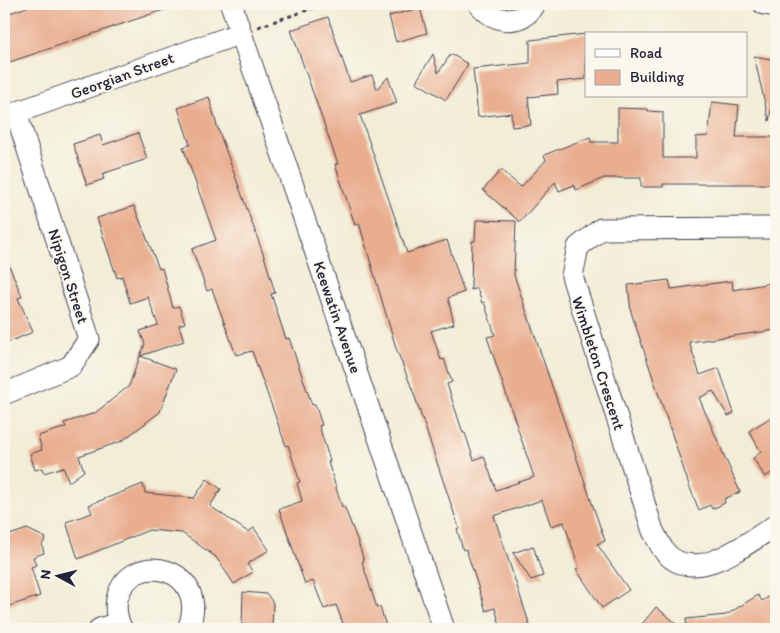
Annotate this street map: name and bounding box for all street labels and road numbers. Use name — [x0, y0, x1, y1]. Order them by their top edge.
street label: Georgian Street — [68, 48, 177, 103]
street label: Nipigon Street — [44, 226, 93, 326]
street label: Keewatin Avenue — [309, 259, 366, 376]
street label: Wimbleton Crescent — [568, 294, 629, 432]

